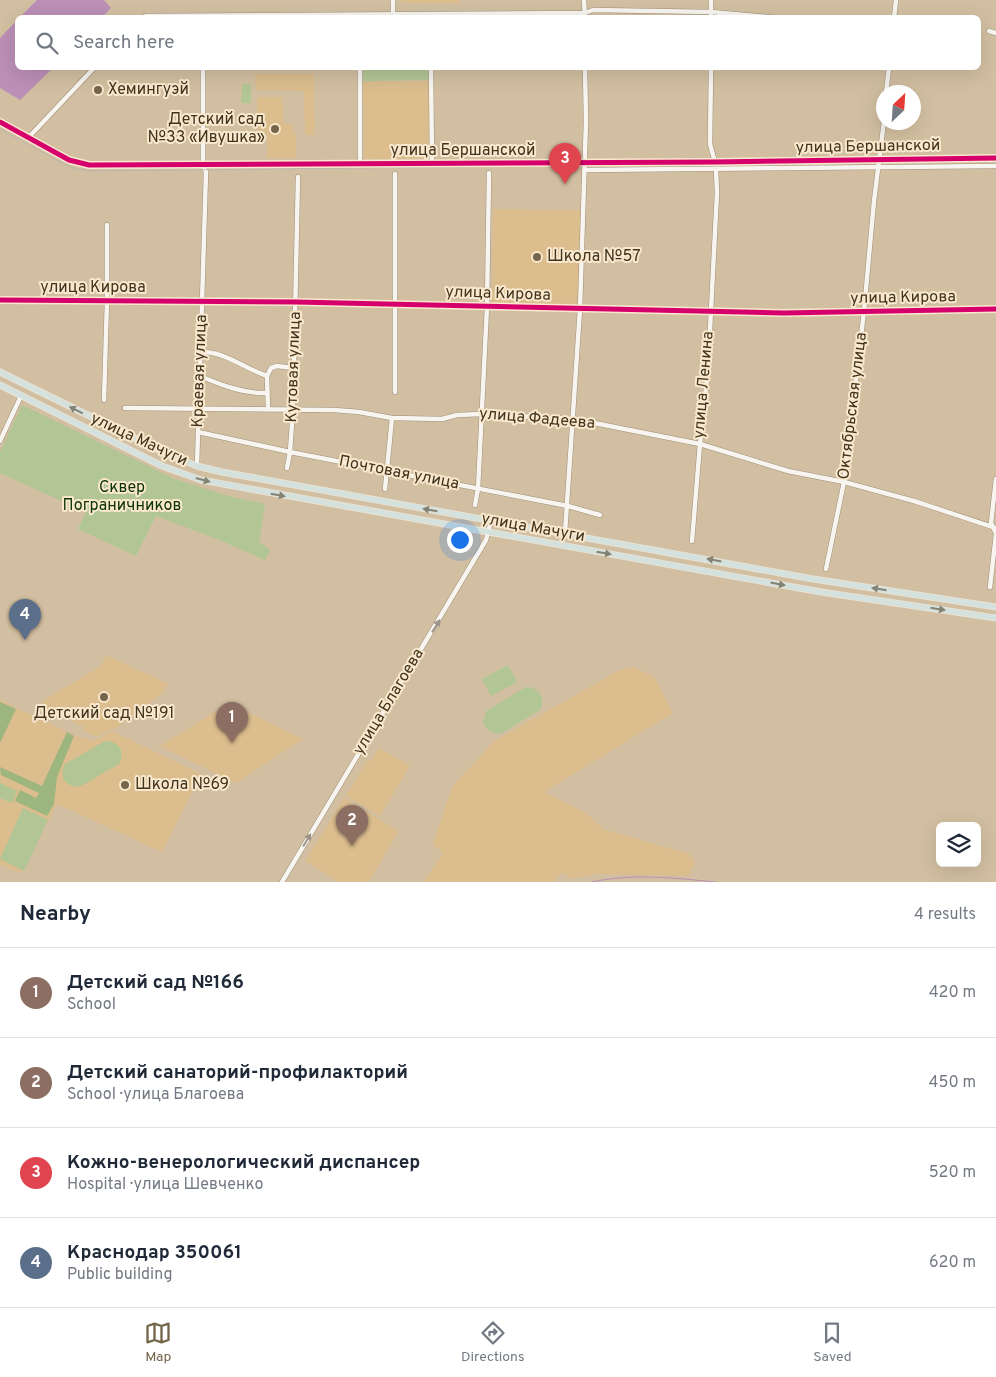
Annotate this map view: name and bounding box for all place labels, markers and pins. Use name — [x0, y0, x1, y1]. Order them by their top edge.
place label: Хемингуэй — [108, 80, 189, 100]
marker: Хемингуэй — [92, 84, 104, 96]
place label: Детский сад №33 «Ивушка» — [147, 110, 265, 148]
marker: Детский сад №33 «Ивушка» — [269, 123, 281, 135]
pin: 3 — [549, 143, 581, 184]
place label: Школа №57 — [547, 247, 641, 267]
marker: Школа №57 — [531, 251, 543, 263]
pin: 4 — [9, 599, 41, 640]
marker: Детский сад №191 — [98, 691, 110, 703]
pin: 1 — [216, 702, 248, 743]
place label: Детский сад №191 — [34, 704, 174, 724]
place label: Школа №69 — [135, 775, 229, 795]
marker: Школа №69 — [119, 779, 131, 791]
pin: 2 — [336, 805, 368, 846]

